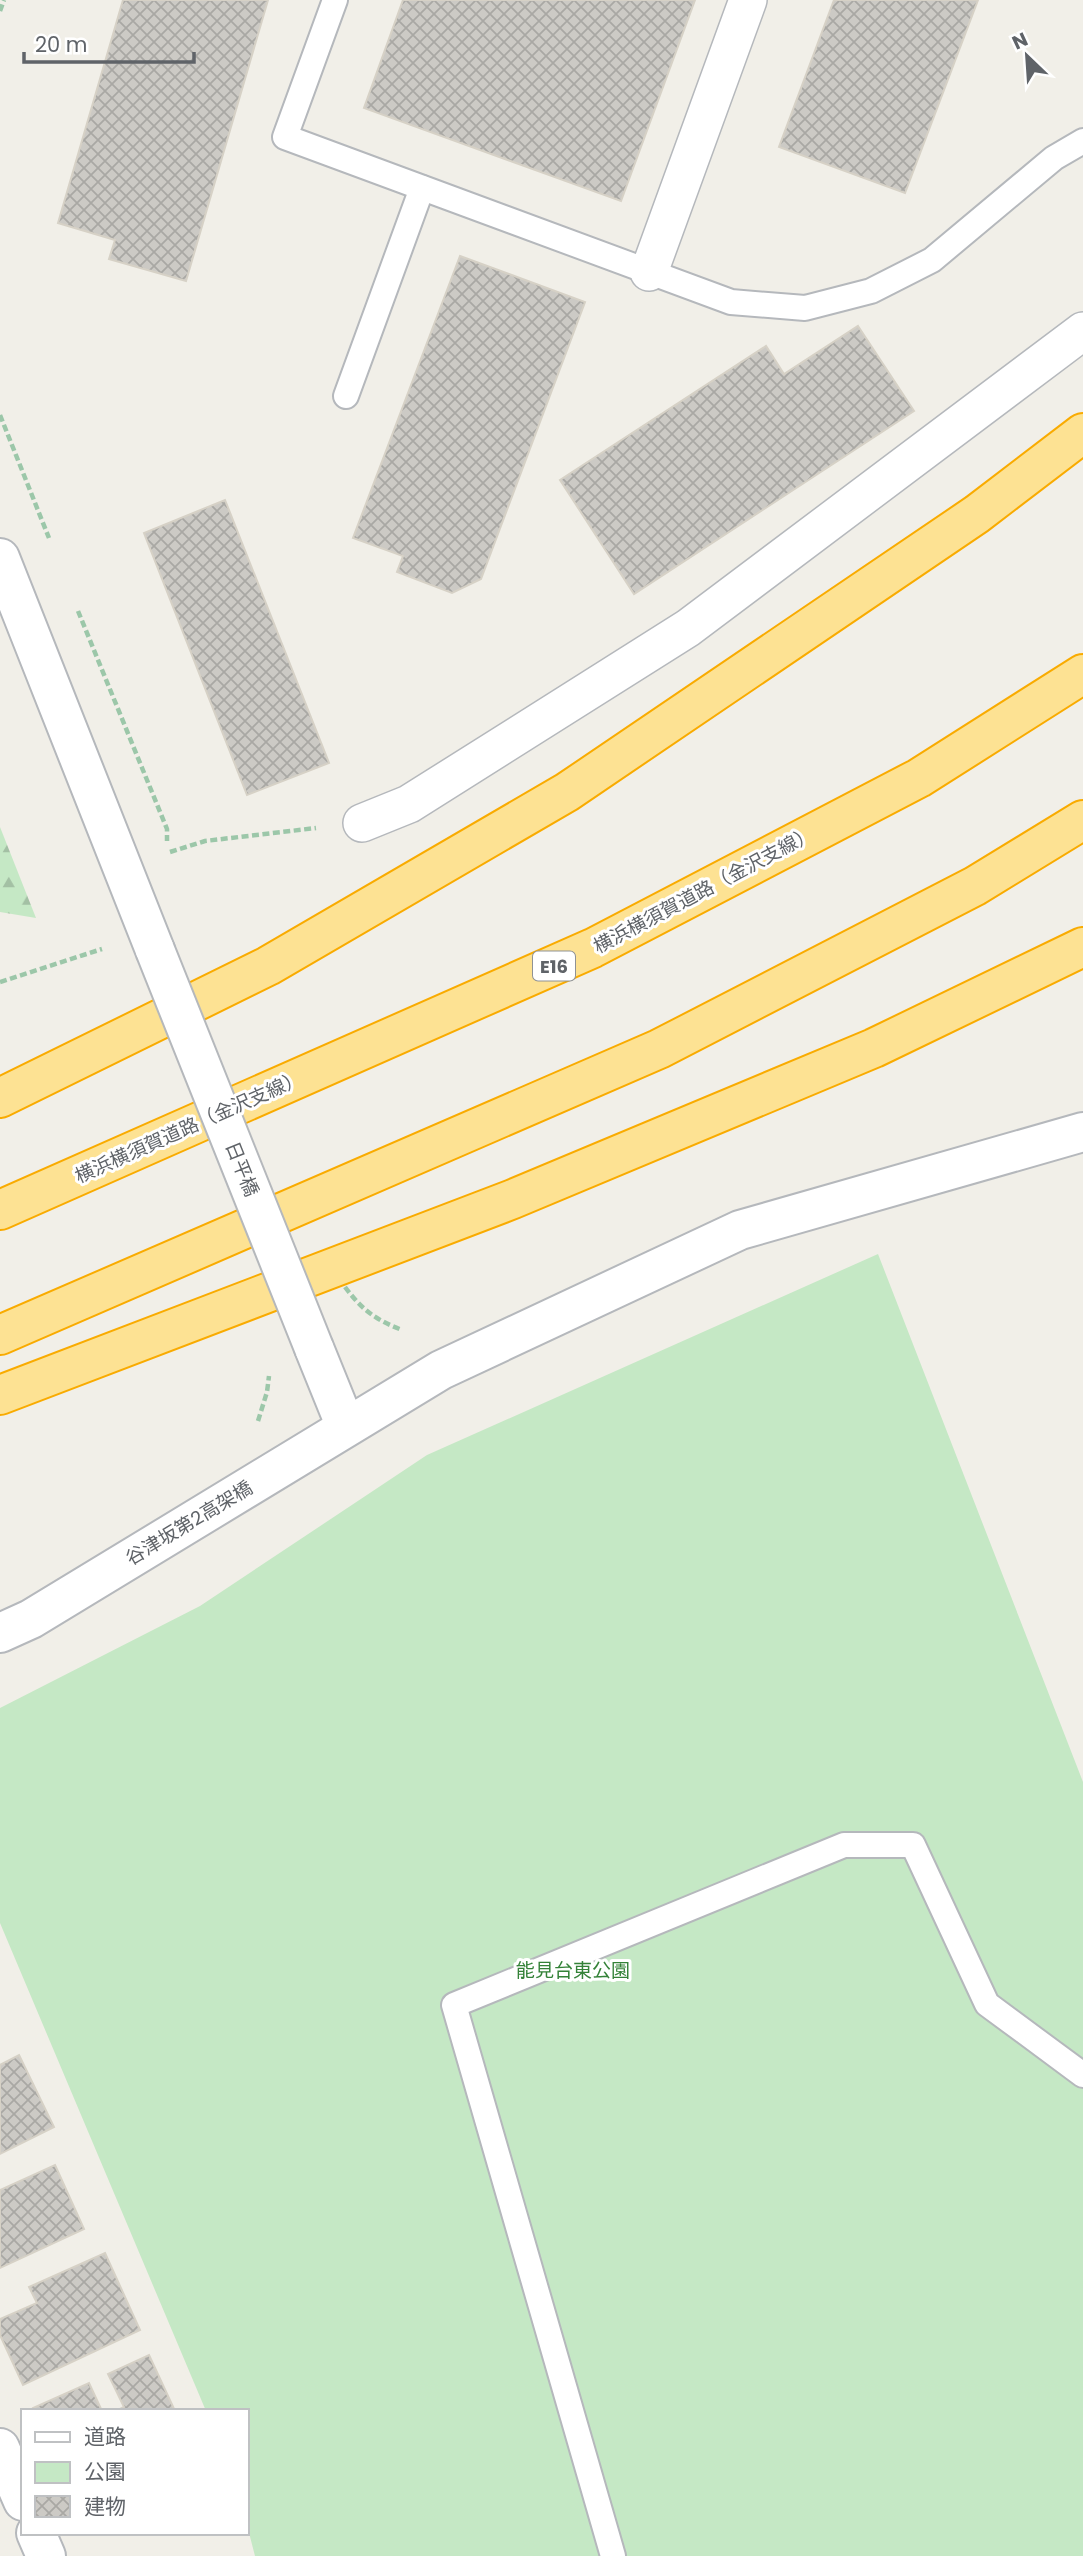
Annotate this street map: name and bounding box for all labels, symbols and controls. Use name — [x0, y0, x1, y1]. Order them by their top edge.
scale bar — [24, 21, 194, 65]
north arrow — [992, 21, 1062, 91]
text: N — [1008, 26, 1032, 56]
text: 20 m — [35, 30, 88, 59]
street label: 横浜横須賀道路（金沢支線） — [589, 820, 819, 960]
road number: E16 — [533, 951, 575, 981]
street label: 横浜横須賀道路（金沢支線） — [71, 1064, 307, 1190]
street label: 日平橋 — [219, 1138, 265, 1200]
street label: 谷津坂第2高架橋 — [120, 1474, 258, 1572]
park label: 能見台東公園 — [516, 1957, 630, 1984]
legend — [21, 2409, 248, 2535]
text: 道路 — [84, 2422, 126, 2451]
text: 公園 — [84, 2457, 126, 2486]
text: 建物 — [84, 2492, 126, 2521]

